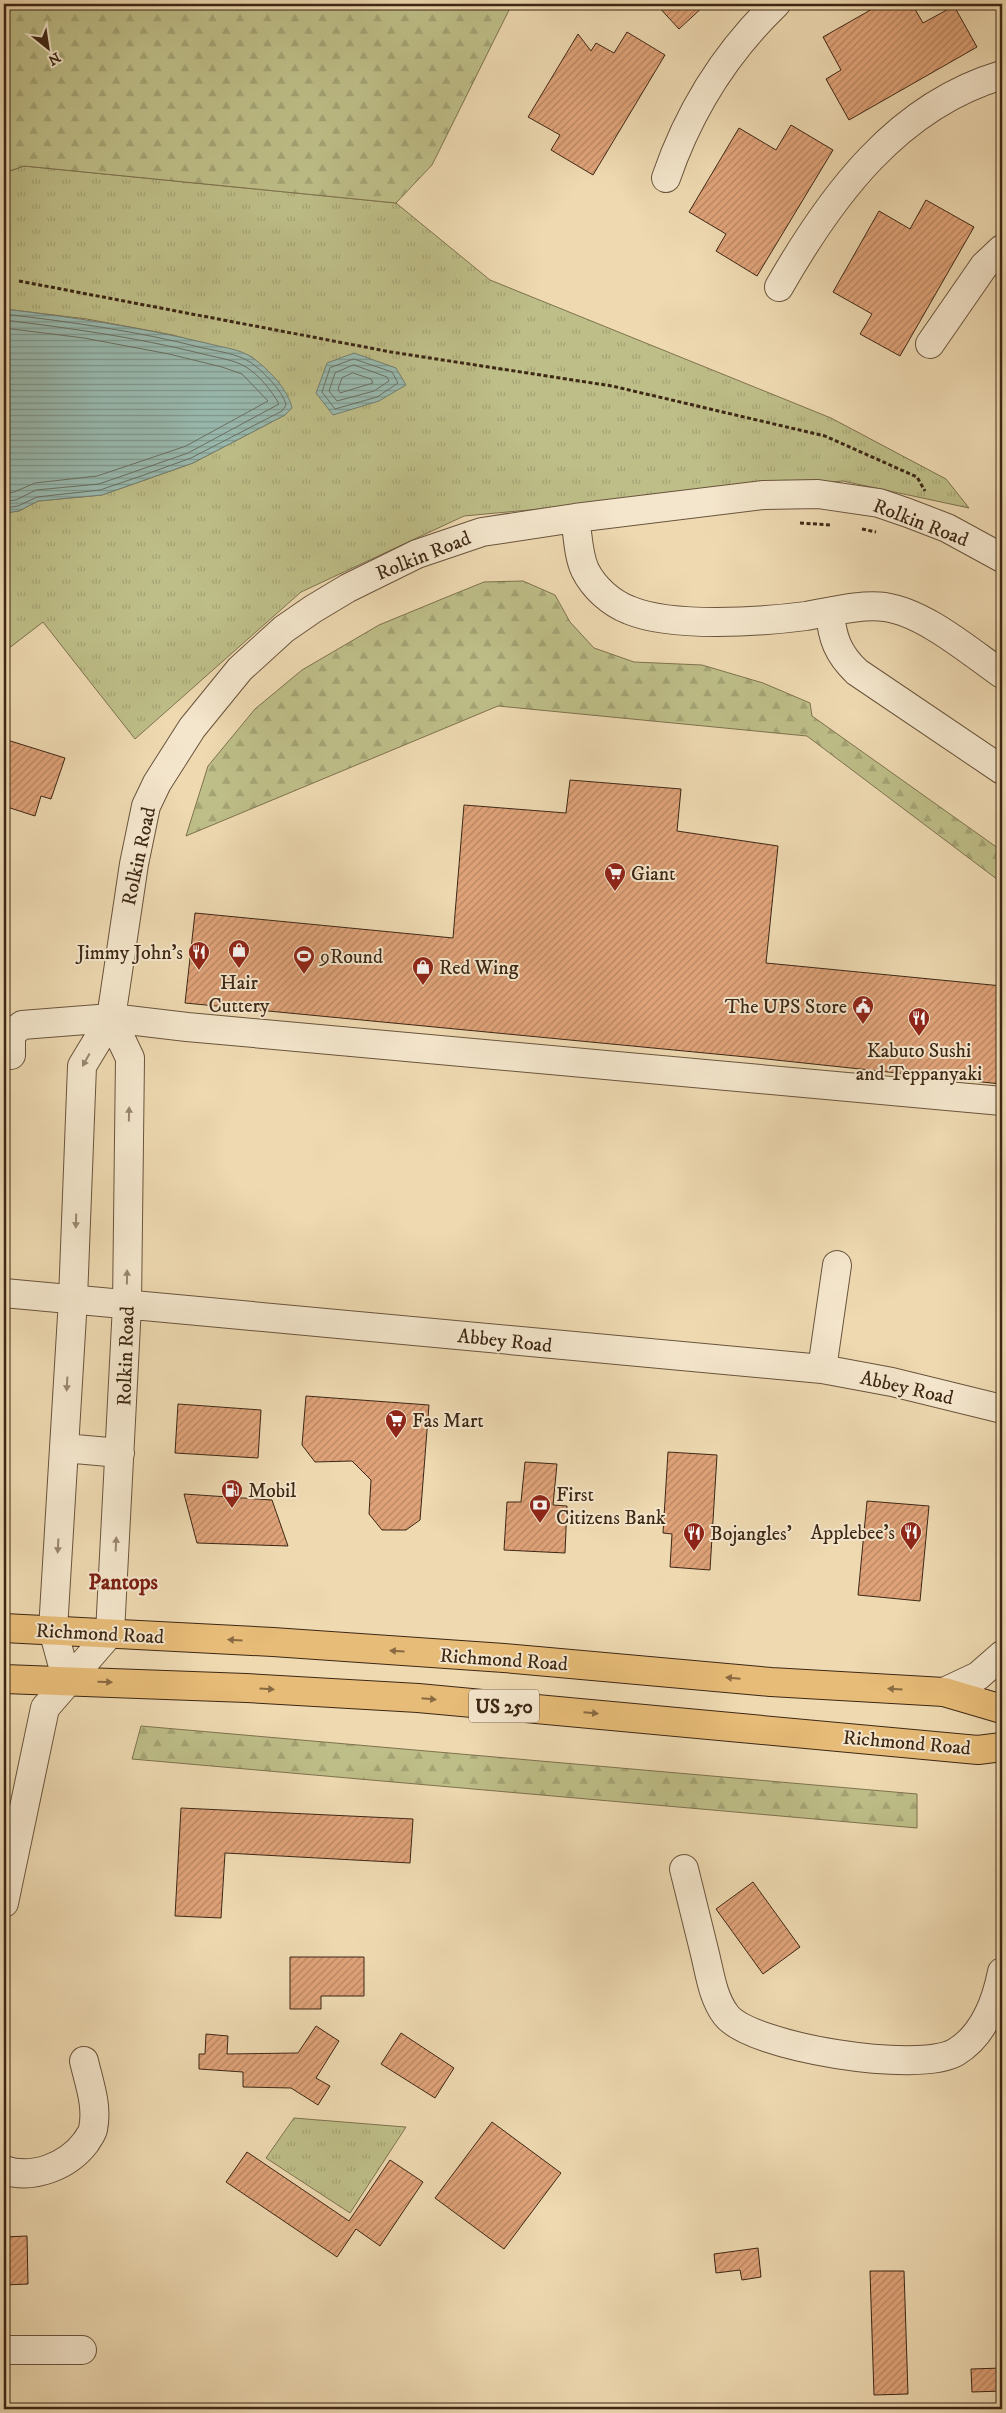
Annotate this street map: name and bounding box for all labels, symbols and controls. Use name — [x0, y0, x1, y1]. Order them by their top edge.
north arrow — [22, 22, 72, 72]
text: N — [44, 48, 63, 69]
street label: Rolkin Road — [869, 494, 972, 553]
street label: Rolkin Road — [372, 526, 475, 587]
street label: Rolkin Road — [117, 805, 162, 908]
supermarket icon: Giant — [603, 861, 627, 892]
place label: Giant — [631, 862, 675, 887]
shop icon: Hair Cuttery — [227, 938, 251, 969]
restaurant icon: Jimmy John's — [187, 940, 211, 971]
place label: Jimmy John's — [75, 941, 183, 966]
sports icon: 9Round — [292, 944, 316, 975]
place label: 9Round — [319, 945, 383, 970]
shop icon: Red Wing — [411, 955, 435, 986]
place label: Red Wing — [439, 956, 519, 981]
place label: Hair Cuttery — [209, 971, 270, 1019]
public building icon: The UPS Store — [851, 994, 875, 1025]
place label: The UPS Store — [725, 995, 847, 1020]
restaurant icon: Kabuto Sushi and Teppanyaki — [907, 1006, 931, 1037]
place label: Kabuto Sushi and Teppanyaki — [856, 1039, 982, 1087]
one-way arrow — [82, 1053, 90, 1067]
one-way arrow — [126, 1106, 134, 1122]
one-way arrow — [72, 1213, 80, 1229]
one-way arrow — [124, 1269, 132, 1285]
street label: Rolkin Road — [112, 1306, 141, 1407]
street label: Abbey Road — [456, 1324, 553, 1359]
street label: Abbey Road — [858, 1366, 956, 1411]
one-way arrow — [63, 1376, 71, 1392]
supermarket icon: Fas Mart — [384, 1408, 408, 1439]
place label: Fas Mart — [412, 1409, 484, 1434]
fuel station icon: Mobil — [220, 1478, 244, 1509]
place label: Mobil — [248, 1479, 296, 1504]
place label: First Citizens Bank — [556, 1483, 666, 1531]
bank icon: First Citizens Bank — [528, 1493, 552, 1524]
restaurant icon: Applebee's — [899, 1520, 923, 1551]
restaurant icon: Bojangles' — [682, 1521, 706, 1552]
place label: Applebee's — [811, 1521, 895, 1546]
place label: Bojangles' — [710, 1522, 792, 1547]
one-way arrow — [112, 1536, 120, 1552]
one-way arrow — [53, 1538, 61, 1554]
district label: Pantops — [88, 1569, 158, 1596]
street label: Richmond Road — [35, 1619, 165, 1650]
one-way arrow — [226, 1636, 242, 1644]
street label: Richmond Road — [439, 1644, 569, 1677]
one-way arrow — [388, 1647, 404, 1655]
one-way arrow — [725, 1674, 741, 1682]
one-way arrow — [97, 1679, 113, 1687]
one-way arrow — [887, 1685, 903, 1693]
one-way arrow — [260, 1686, 276, 1694]
road number: US 250 — [469, 1690, 539, 1722]
one-way arrow — [422, 1696, 438, 1704]
one-way arrow — [584, 1710, 600, 1718]
street label: Richmond Road — [842, 1725, 972, 1762]

